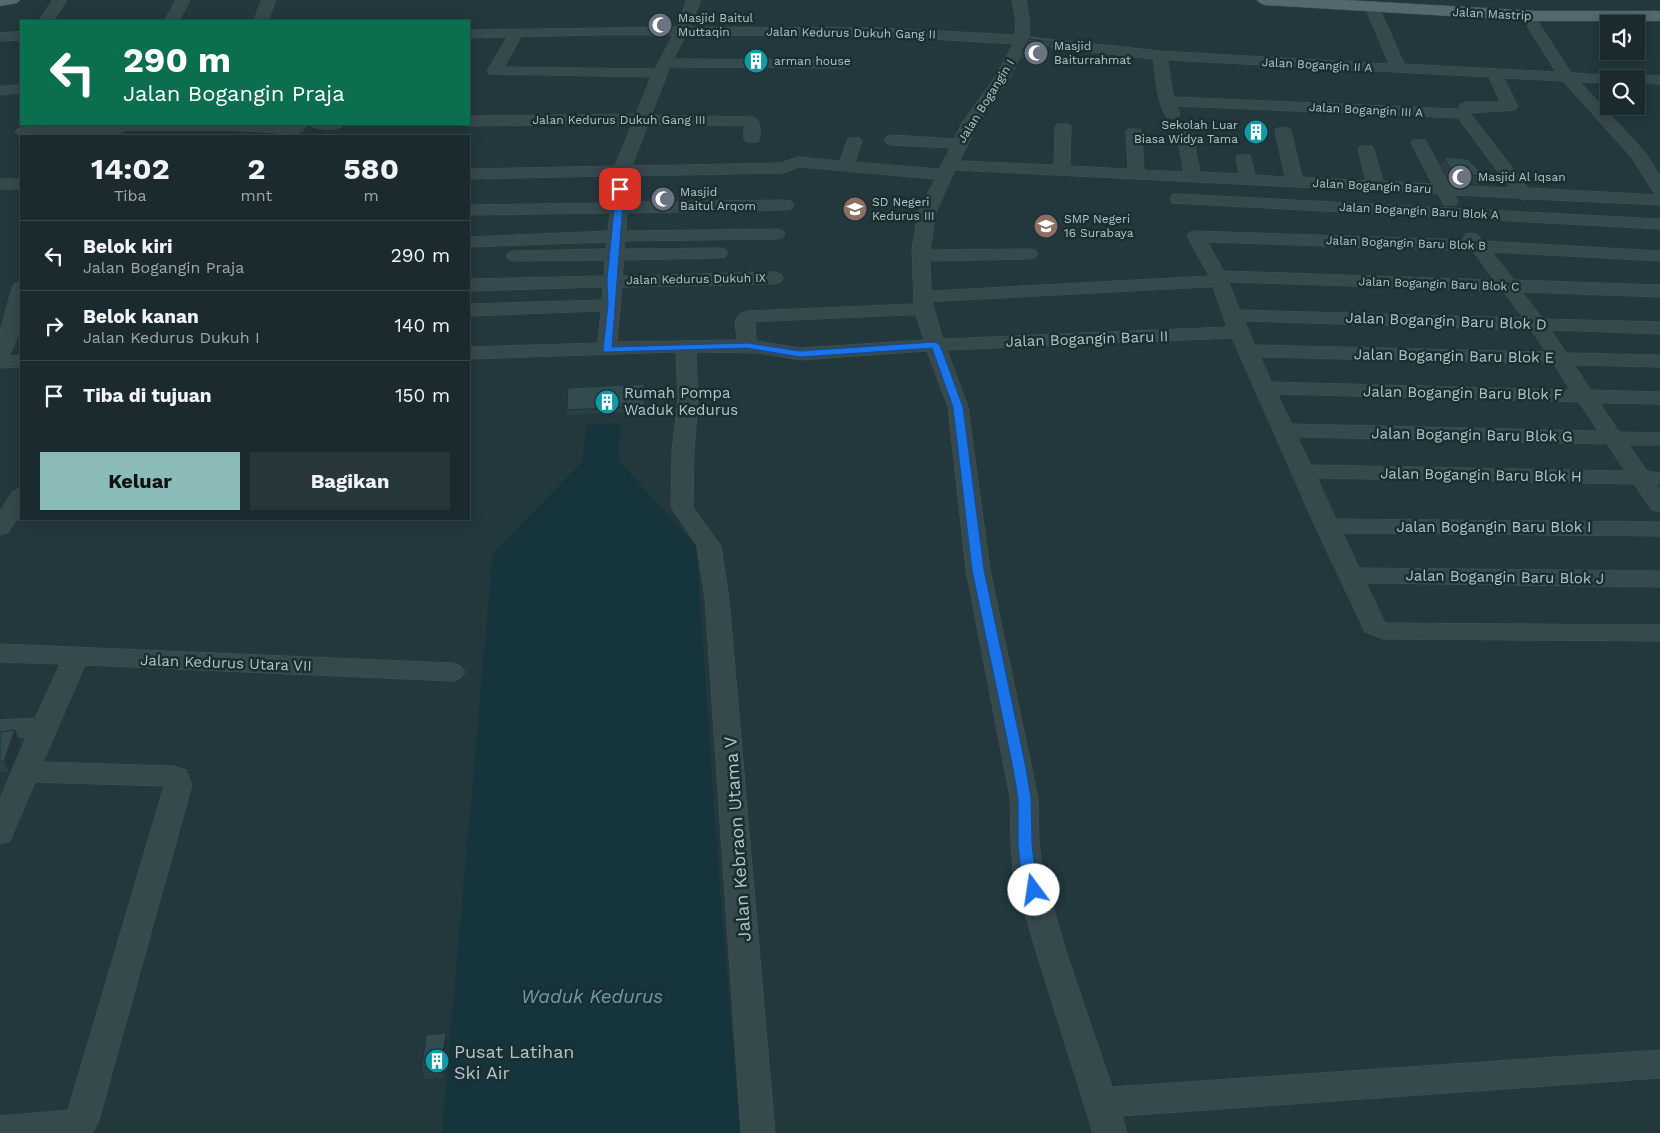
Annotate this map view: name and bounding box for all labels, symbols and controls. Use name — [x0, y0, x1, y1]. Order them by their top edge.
street label: Jalan Mastrip — [1452, 5, 1532, 23]
place label: Masjid Baitul Muttaqin — [678, 11, 754, 39]
mosque icon: Masjid Baitul Muttaqin — [647, 12, 673, 38]
map controls — [1600, 15, 1645, 115]
button: sound — [1600, 15, 1645, 60]
street label: Jalan Kedurus Dukuh Gang II — [766, 25, 936, 41]
text: 290 m — [123, 39, 231, 81]
place label: Masjid Baiturrahmat — [1054, 39, 1131, 67]
icon: left — [40, 40, 105, 105]
mosque icon: Masjid Baiturrahmat — [1023, 40, 1049, 66]
building icon: arman house — [743, 48, 769, 74]
place label: arman house — [774, 54, 851, 68]
street label: Jalan Bogangin II A — [1261, 55, 1373, 75]
street label: Jalan Bogangin I — [955, 57, 1017, 145]
button: search — [1600, 70, 1645, 115]
text: Jalan Bogangin Praja — [123, 81, 345, 106]
street label: Jalan Bogangin III A — [1309, 100, 1424, 120]
street label: Jalan Kedurus Dukuh Gang III — [532, 113, 706, 127]
place label: Sekolah Luar Biasa Widya Tama — [1134, 118, 1238, 146]
building icon: Sekolah Luar Biasa Widya Tama — [1243, 119, 1269, 145]
text: 14:02 — [91, 151, 170, 186]
text: 2 — [248, 151, 265, 186]
text: 580 — [343, 151, 399, 186]
mosque icon: Masjid Al Iqsan — [1447, 164, 1473, 190]
pin — [599, 168, 641, 210]
place label: Masjid Al Iqsan — [1478, 170, 1566, 184]
icon: arrive — [606, 175, 634, 203]
street label: Jalan Bogangin Baru — [1312, 176, 1432, 196]
place label: Masjid Baitul Arqom — [680, 185, 756, 213]
text: Tiba — [114, 186, 147, 205]
text: mnt — [241, 186, 272, 205]
text: m — [364, 186, 379, 205]
mosque icon: Masjid Baitul Arqom — [650, 186, 676, 212]
place label: SD Negeri Kedurus III — [872, 195, 935, 223]
school or university icon: SD Negeri Kedurus III — [842, 196, 868, 222]
street label: Jalan Bogangin Baru Blok A — [1339, 200, 1499, 222]
place label: SMP Negeri 16 Surabaya — [1064, 212, 1134, 240]
school or university icon: SMP Negeri 16 Surabaya — [1033, 213, 1059, 239]
street label: Jalan Bogangin Baru Blok B — [1326, 233, 1486, 253]
text: Belok kiri — [83, 235, 173, 258]
icon: left — [40, 242, 68, 270]
text: 290 m — [391, 244, 450, 267]
text: Jalan Bogangin Praja — [83, 258, 244, 277]
street label: Jalan Kedurus Dukuh IX — [626, 271, 766, 287]
street label: Jalan Bogangin Baru Blok C — [1358, 274, 1520, 294]
text: Belok kanan — [83, 305, 199, 328]
street label: Jalan Bogangin Baru Blok D — [1345, 308, 1547, 334]
icon: right — [40, 312, 68, 340]
text: 140 m — [395, 314, 450, 337]
street label: Jalan Bogangin Baru II — [1005, 327, 1169, 351]
text: Jalan Kedurus Dukuh I — [83, 328, 260, 347]
street label: Jalan Bogangin Baru Blok E — [1354, 345, 1554, 367]
icon: arrive — [40, 382, 68, 410]
street label: Jalan Bogangin Baru Blok F — [1363, 382, 1563, 404]
text: Tiba di tujuan — [83, 384, 212, 407]
text: 150 m — [395, 384, 450, 407]
place label: Rumah Pompa Waduk Kedurus — [624, 384, 738, 419]
building icon: Rumah Pompa Waduk Kedurus — [594, 389, 620, 415]
street label: Jalan Bogangin Baru Blok G — [1371, 424, 1573, 446]
button: Keluar — [40, 452, 240, 510]
button: Bagikan — [250, 452, 450, 510]
street label: Jalan Bogangin Baru Blok H — [1380, 464, 1582, 486]
street label: Jalan Bogangin Baru Blok I — [1396, 518, 1592, 536]
street label: Jalan Bogangin Baru Blok J — [1406, 566, 1604, 588]
street label: Jalan Kedurus Utara VII — [140, 651, 312, 675]
street label: Jalan Kebraon Utama V — [719, 735, 755, 942]
position arrow — [1007, 863, 1059, 915]
water label: Waduk Kedurus — [521, 985, 663, 1008]
place label: Pusat Latihan Ski Air — [454, 1041, 574, 1083]
building icon: Pusat Latihan Ski Air — [424, 1048, 450, 1074]

